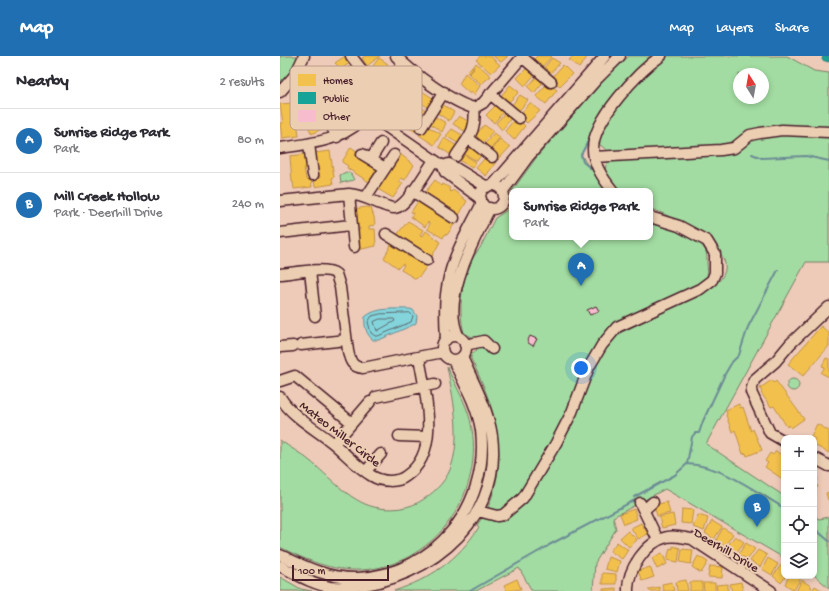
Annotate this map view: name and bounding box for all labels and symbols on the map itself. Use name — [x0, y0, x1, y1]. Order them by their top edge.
legend — [290, 66, 422, 130]
north arrow — [733, 68, 769, 104]
text: Homes — [323, 76, 353, 88]
text: Public — [322, 94, 350, 106]
text: Other — [323, 112, 351, 124]
pin: A — [568, 253, 594, 286]
your location — [571, 358, 591, 378]
street label: Mateo Miller Circle — [296, 399, 383, 471]
pin: B — [744, 494, 770, 527]
street label: Deerhill Drive — [690, 525, 761, 577]
scale bar — [292, 563, 389, 582]

